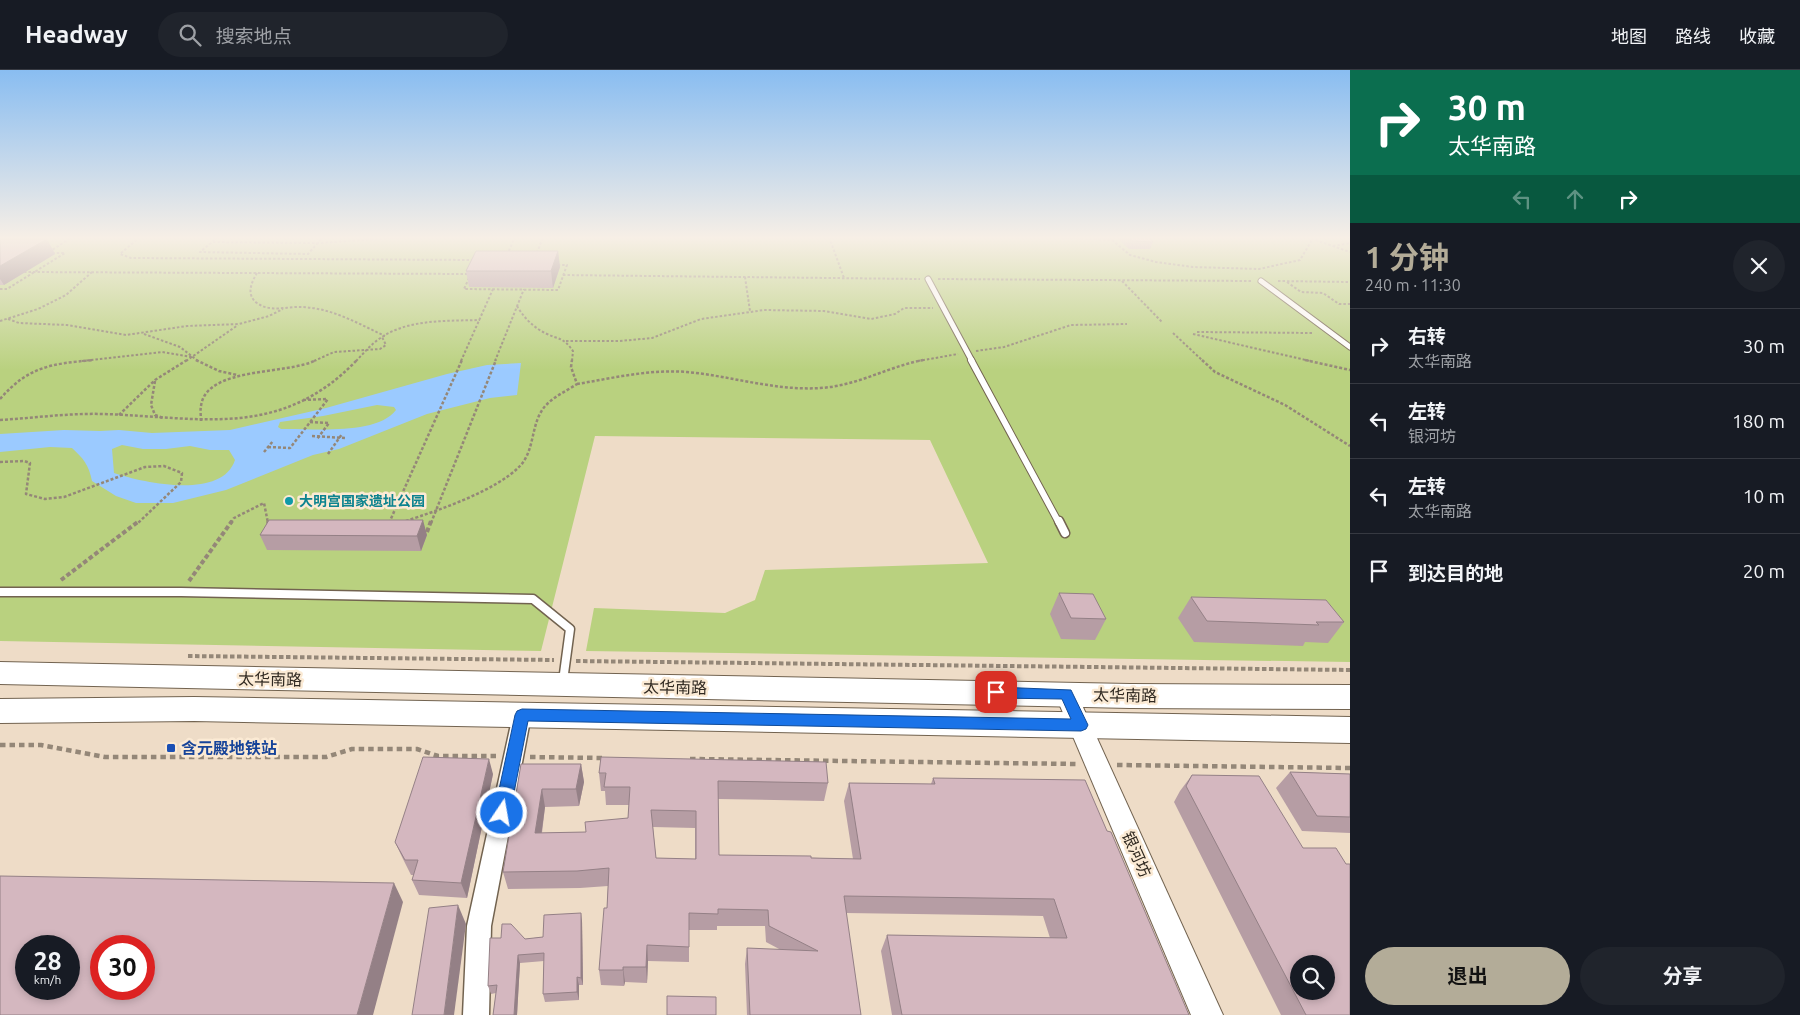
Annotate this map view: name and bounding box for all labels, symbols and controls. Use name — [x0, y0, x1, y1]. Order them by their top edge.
search box — [158, 12, 508, 57]
text: Headway — [25, 21, 128, 48]
icon: search — [176, 21, 204, 49]
text: 搜索地点 — [216, 25, 292, 47]
text: 地图 — [1611, 26, 1647, 46]
text: 路线 — [1675, 26, 1711, 46]
text: 收藏 — [1739, 26, 1775, 46]
text: 30 m — [1448, 87, 1526, 127]
icon: right — [1365, 90, 1430, 155]
text: 太华南路 — [1448, 133, 1536, 158]
icon: left — [1508, 185, 1536, 213]
icon: ahead — [1561, 185, 1589, 213]
icon: right — [1614, 185, 1642, 213]
text: 1 分钟 — [1365, 240, 1449, 274]
button: close — [1733, 240, 1785, 292]
text: 240 m · 11:30 — [1365, 276, 1461, 294]
text: 右转 — [1408, 325, 1446, 347]
icon: right — [1365, 332, 1393, 360]
text: 30 m — [1743, 335, 1785, 357]
text: 太华南路 — [1408, 352, 1472, 370]
text: 左转 — [1408, 400, 1446, 422]
icon: left — [1365, 407, 1393, 435]
text: 180 m — [1732, 410, 1785, 432]
text: 银河坊 — [1408, 427, 1456, 445]
text: 左转 — [1408, 475, 1446, 497]
icon: left — [1365, 482, 1393, 510]
text: 10 m — [1743, 485, 1785, 507]
place label: 大明宫国家遗址公园 — [299, 493, 425, 509]
marker: 大明宫国家遗址公园 — [283, 495, 295, 507]
text: 太华南路 — [1408, 502, 1472, 520]
icon: arrive — [1365, 557, 1393, 585]
text: 20 m — [1743, 560, 1785, 582]
text: 到达目的地 — [1408, 562, 1503, 584]
street label: 太华南路 — [238, 669, 302, 689]
pin — [975, 671, 1017, 713]
street label: 太华南路 — [643, 677, 707, 697]
icon: arrive — [982, 678, 1010, 706]
street label: 太华南路 — [1093, 685, 1157, 705]
place label: 含元殿地铁站 — [181, 739, 277, 757]
marker: 含元殿地铁站 — [165, 742, 177, 754]
position arrow — [475, 786, 527, 838]
street label: 银河坊 — [1119, 828, 1155, 880]
speed limit sign: 30 — [90, 935, 155, 1000]
text: 28 — [33, 947, 62, 975]
button: 退出 — [1365, 947, 1570, 1005]
button: 分享 — [1580, 947, 1785, 1005]
map controls — [1290, 955, 1335, 1000]
button: search — [1290, 955, 1335, 1000]
text: km/h — [34, 973, 61, 986]

